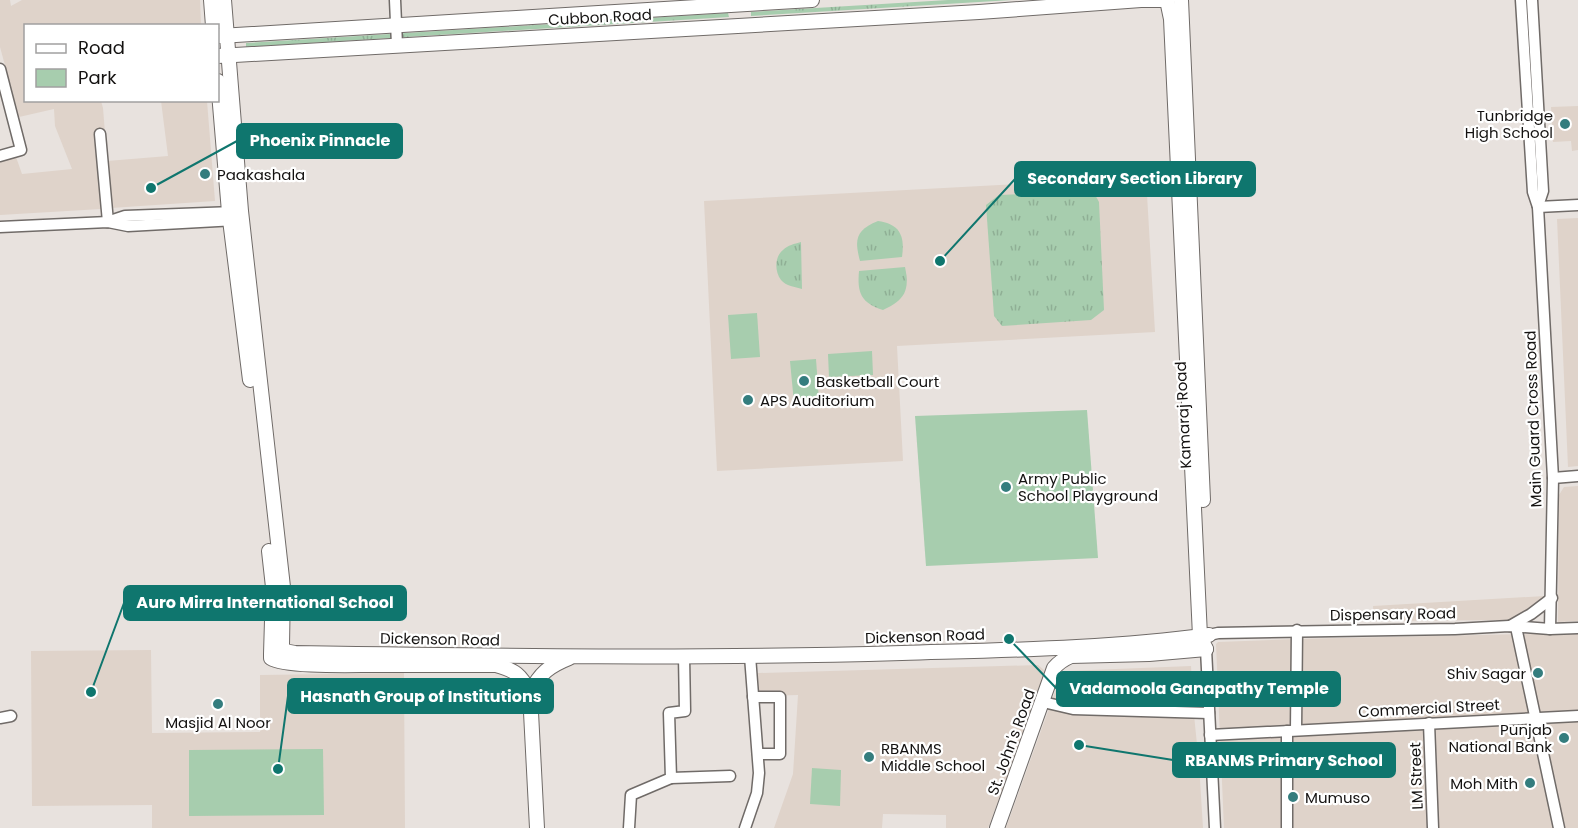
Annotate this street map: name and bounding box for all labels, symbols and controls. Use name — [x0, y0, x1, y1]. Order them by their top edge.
street label: Cubbon Road — [548, 4, 652, 30]
legend — [24, 24, 219, 102]
text: Road — [78, 35, 125, 60]
text: Park — [78, 65, 117, 90]
place label: Tunbridge High School — [1465, 105, 1553, 143]
marker: Tunbridge High School — [1558, 117, 1572, 131]
callout: Phoenix Pinnacle — [237, 124, 402, 158]
text: Phoenix Pinnacle — [250, 129, 390, 152]
callout: Secondary Section Library — [1015, 162, 1255, 196]
place label: Paakashala — [217, 164, 305, 185]
marker: Paakashala — [198, 167, 212, 181]
text: Secondary Section Library — [1027, 167, 1244, 190]
street label: Main Guard Cross Road — [1519, 330, 1547, 508]
street label: Kamaraj Road — [1170, 361, 1196, 469]
place label: Basketball Court — [816, 371, 939, 392]
marker: Basketball Court — [797, 374, 811, 388]
place label: APS Auditorium — [760, 390, 875, 411]
marker: APS Auditorium — [741, 393, 755, 407]
place label: Army Public School Playground — [1018, 468, 1158, 506]
marker: Army Public School Playground — [999, 480, 1013, 494]
callout: Auro Mirra International School — [124, 586, 406, 620]
text: Auro Mirra International School — [136, 591, 394, 614]
street label: Dispensary Road — [1330, 602, 1456, 626]
street label: Dickenson Road — [865, 623, 985, 649]
street label: Dickenson Road — [380, 627, 500, 651]
place label: Shiv Sagar — [1447, 663, 1526, 684]
marker: Shiv Sagar — [1531, 666, 1545, 680]
callout: Vadamoola Ganapathy Temple — [1057, 672, 1340, 706]
text: Vadamoola Ganapathy Temple — [1069, 677, 1329, 700]
callout: Hasnath Group of Institutions — [288, 679, 553, 713]
text: Hasnath Group of Institutions — [300, 685, 542, 708]
street label: St. John's Road — [982, 686, 1040, 798]
street label: Commercial Street — [1358, 694, 1500, 722]
marker: Masjid Al Noor — [211, 697, 225, 711]
place label: Masjid Al Noor — [165, 712, 271, 733]
place label: Punjab National Bank — [1448, 719, 1552, 757]
marker: Punjab National Bank — [1557, 731, 1571, 745]
place label: RBANMS Middle School — [881, 738, 985, 776]
street label: LM Street — [1404, 742, 1428, 810]
callout: RBANMS Primary School — [1173, 743, 1395, 777]
text: RBANMS Primary School — [1185, 749, 1383, 772]
marker: RBANMS Middle School — [862, 750, 876, 764]
place label: Moh Mith — [1450, 773, 1518, 794]
marker: Moh Mith — [1523, 776, 1537, 790]
place label: Mumuso — [1305, 787, 1370, 808]
marker: Mumuso — [1286, 790, 1300, 804]

